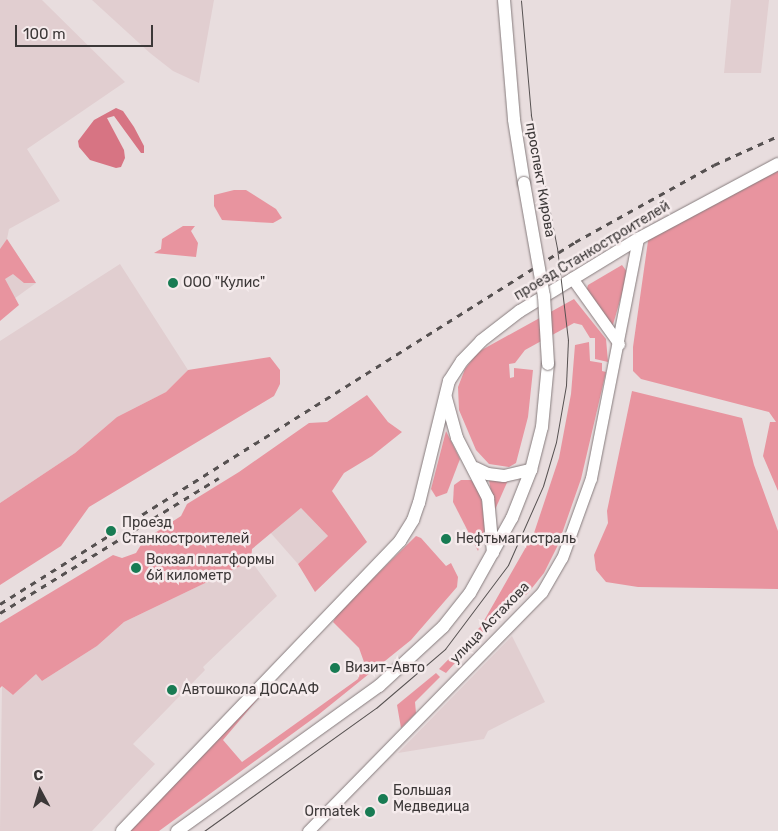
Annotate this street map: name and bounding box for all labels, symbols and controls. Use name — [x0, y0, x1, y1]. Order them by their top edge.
scale bar — [18, 15, 155, 47]
text: 100 m — [23, 25, 65, 43]
street label: проспект Кирова — [522, 121, 558, 239]
street label: проезд Станкостроителей — [511, 198, 673, 304]
place label: ООО "Кулис" — [183, 275, 265, 291]
marker: ООО "Кулис" — [167, 277, 179, 289]
place label: Проезд Станкостроителей — [122, 515, 249, 548]
marker: Проезд Станкостроителей — [104, 524, 118, 538]
place label: Нефтьмагистраль — [456, 531, 576, 547]
marker: Нефтьмагистраль — [440, 533, 452, 545]
place label: Вокзал платформы 6й километр — [146, 552, 275, 584]
marker: Вокзал платформы 6й километр — [130, 562, 142, 574]
street label: улица Астахова — [447, 579, 533, 667]
place label: Визит-Авто — [345, 660, 425, 676]
marker: Визит-Авто — [329, 662, 341, 674]
place label: Автошкола ДОСААФ — [182, 682, 319, 698]
marker: Автошкола ДОСААФ — [166, 684, 178, 696]
north arrow — [15, 766, 65, 816]
text: С — [33, 767, 44, 785]
place label: Большая Медведица — [393, 783, 469, 816]
marker: Большая Медведица — [377, 793, 389, 805]
place label: Ormatek — [305, 804, 360, 820]
marker: Ormatek — [364, 806, 376, 818]

